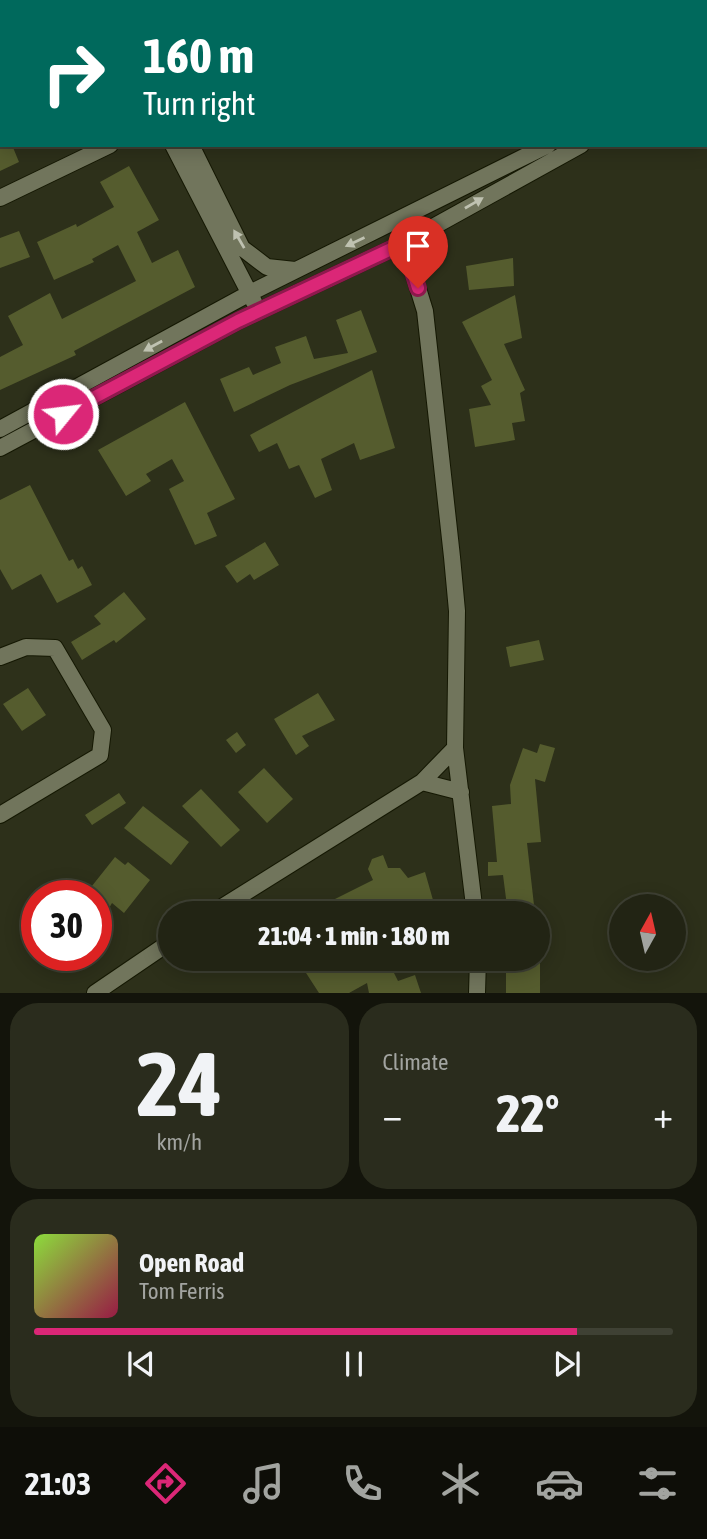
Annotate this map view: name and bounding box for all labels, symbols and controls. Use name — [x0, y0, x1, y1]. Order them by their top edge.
text: 160 m — [143, 27, 254, 83]
icon: right — [28, 28, 119, 119]
text: Turn right — [143, 85, 256, 122]
one-way arrow — [464, 197, 484, 209]
pin — [388, 216, 448, 288]
icon: arrive — [399, 227, 437, 265]
one-way arrow — [232, 230, 245, 249]
one-way arrow — [345, 236, 365, 247]
one-way arrow — [143, 340, 163, 352]
position arrow — [26, 377, 100, 451]
speed limit sign: 30 — [21, 880, 112, 971]
north arrow — [609, 894, 686, 971]
map controls — [609, 894, 686, 971]
text: 21:04 · 1 min · 180 m — [258, 921, 450, 951]
text: 24 — [136, 1031, 222, 1135]
text: Climate — [383, 1049, 448, 1075]
text: 22° — [496, 1083, 559, 1143]
text: − — [383, 1093, 402, 1136]
text: + — [653, 1093, 673, 1136]
text: km/h — [156, 1129, 202, 1155]
text: Open Road — [139, 1248, 244, 1278]
text: Tom Ferris — [139, 1278, 224, 1304]
icon: previous — [122, 1345, 160, 1383]
icon: pause — [335, 1345, 373, 1383]
icon: next — [548, 1345, 586, 1383]
icon: directions — [141, 1459, 190, 1508]
icon: music — [239, 1459, 288, 1508]
icon: phone — [338, 1459, 387, 1508]
icon: climate — [436, 1459, 485, 1508]
icon: car — [535, 1459, 584, 1508]
icon: filters — [633, 1459, 682, 1508]
text: 21:03 — [25, 1465, 91, 1502]

